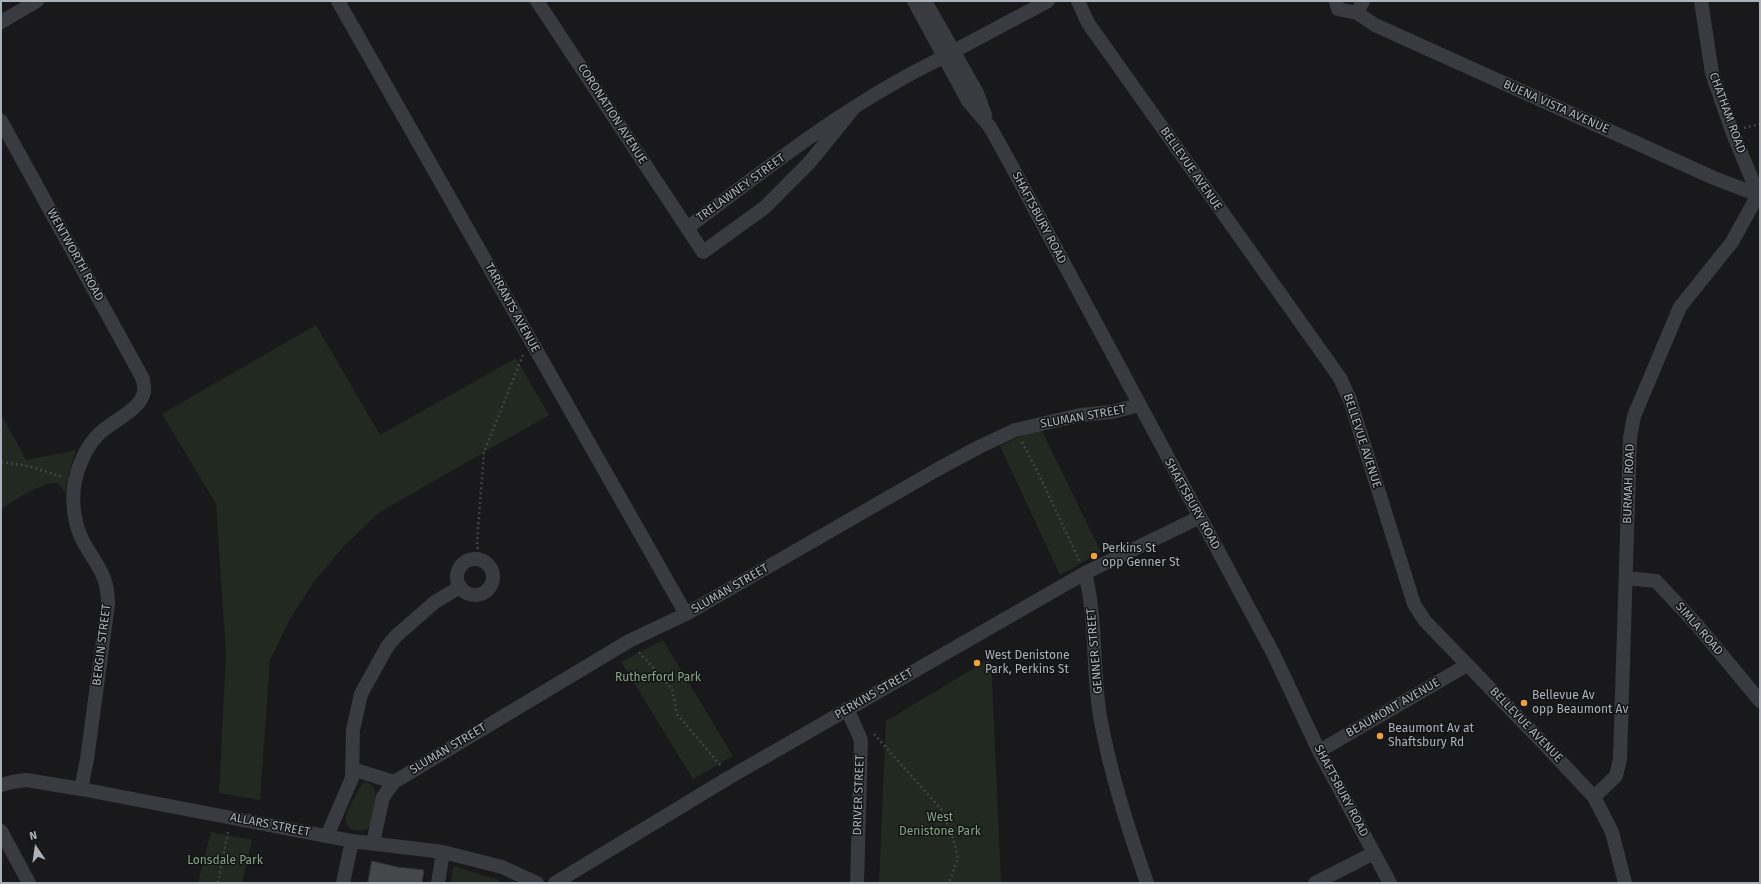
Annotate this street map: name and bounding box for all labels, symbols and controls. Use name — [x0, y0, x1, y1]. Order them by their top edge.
street label: CORONATION AVENUE — [574, 61, 650, 167]
street label: CHATHAM ROAD — [1706, 71, 1748, 155]
street label: BUENA VISTA AVENUE — [1501, 77, 1611, 137]
street label: BELLEVUE AVENUE — [1157, 124, 1225, 214]
street label: TRELAWNEY STREET — [694, 151, 788, 225]
street label: SHAFTSBURY ROAD — [1009, 170, 1069, 266]
street label: WENTWORTH ROAD — [44, 206, 106, 304]
street label: TARRANTS AVENUE — [481, 261, 543, 355]
street label: BELLEVUE AVENUE — [1340, 392, 1384, 490]
street label: SLUMAN STREET — [1039, 402, 1127, 432]
street label: BURMAH ROAD — [1620, 444, 1638, 524]
street label: SHAFTSBURY ROAD — [1161, 456, 1223, 552]
place label: Perkins St opp Genner St — [1102, 542, 1180, 570]
marker: Perkins St opp Genner St — [1089, 551, 1099, 561]
street label: SLUMAN STREET — [689, 561, 771, 617]
street label: SIMLA ROAD — [1672, 600, 1726, 658]
street label: BERGIN STREET — [90, 603, 114, 687]
street label: GENNER STREET — [1084, 608, 1106, 694]
place label: West Denistone Park, Perkins St — [985, 649, 1069, 677]
marker: West Denistone Park, Perkins St — [972, 658, 982, 668]
street label: PERKINS STREET — [832, 666, 916, 722]
park label: Rutherford Park — [615, 671, 701, 685]
street label: BEAUMONT AVENUE — [1344, 675, 1442, 741]
street label: BELLEVUE AVENUE — [1487, 685, 1565, 765]
place label: Bellevue Av opp Beaumont Av — [1532, 689, 1628, 717]
marker: Bellevue Av opp Beaumont Av — [1519, 698, 1529, 708]
street label: SLUMAN STREET — [407, 721, 489, 777]
place label: Beaumont Av at Shaftsbury Rd — [1388, 722, 1474, 750]
marker: Beaumont Av at Shaftsbury Rd — [1375, 731, 1385, 741]
street label: SHAFTSBURY ROAD — [1311, 743, 1371, 839]
street label: DRIVER STREET — [850, 754, 868, 836]
street label: ALLARS STREET — [229, 810, 311, 840]
park label: West Denistone Park — [899, 811, 981, 839]
north arrow — [16, 828, 56, 868]
text: N — [28, 829, 38, 843]
park label: Lonsdale Park — [187, 854, 263, 868]

